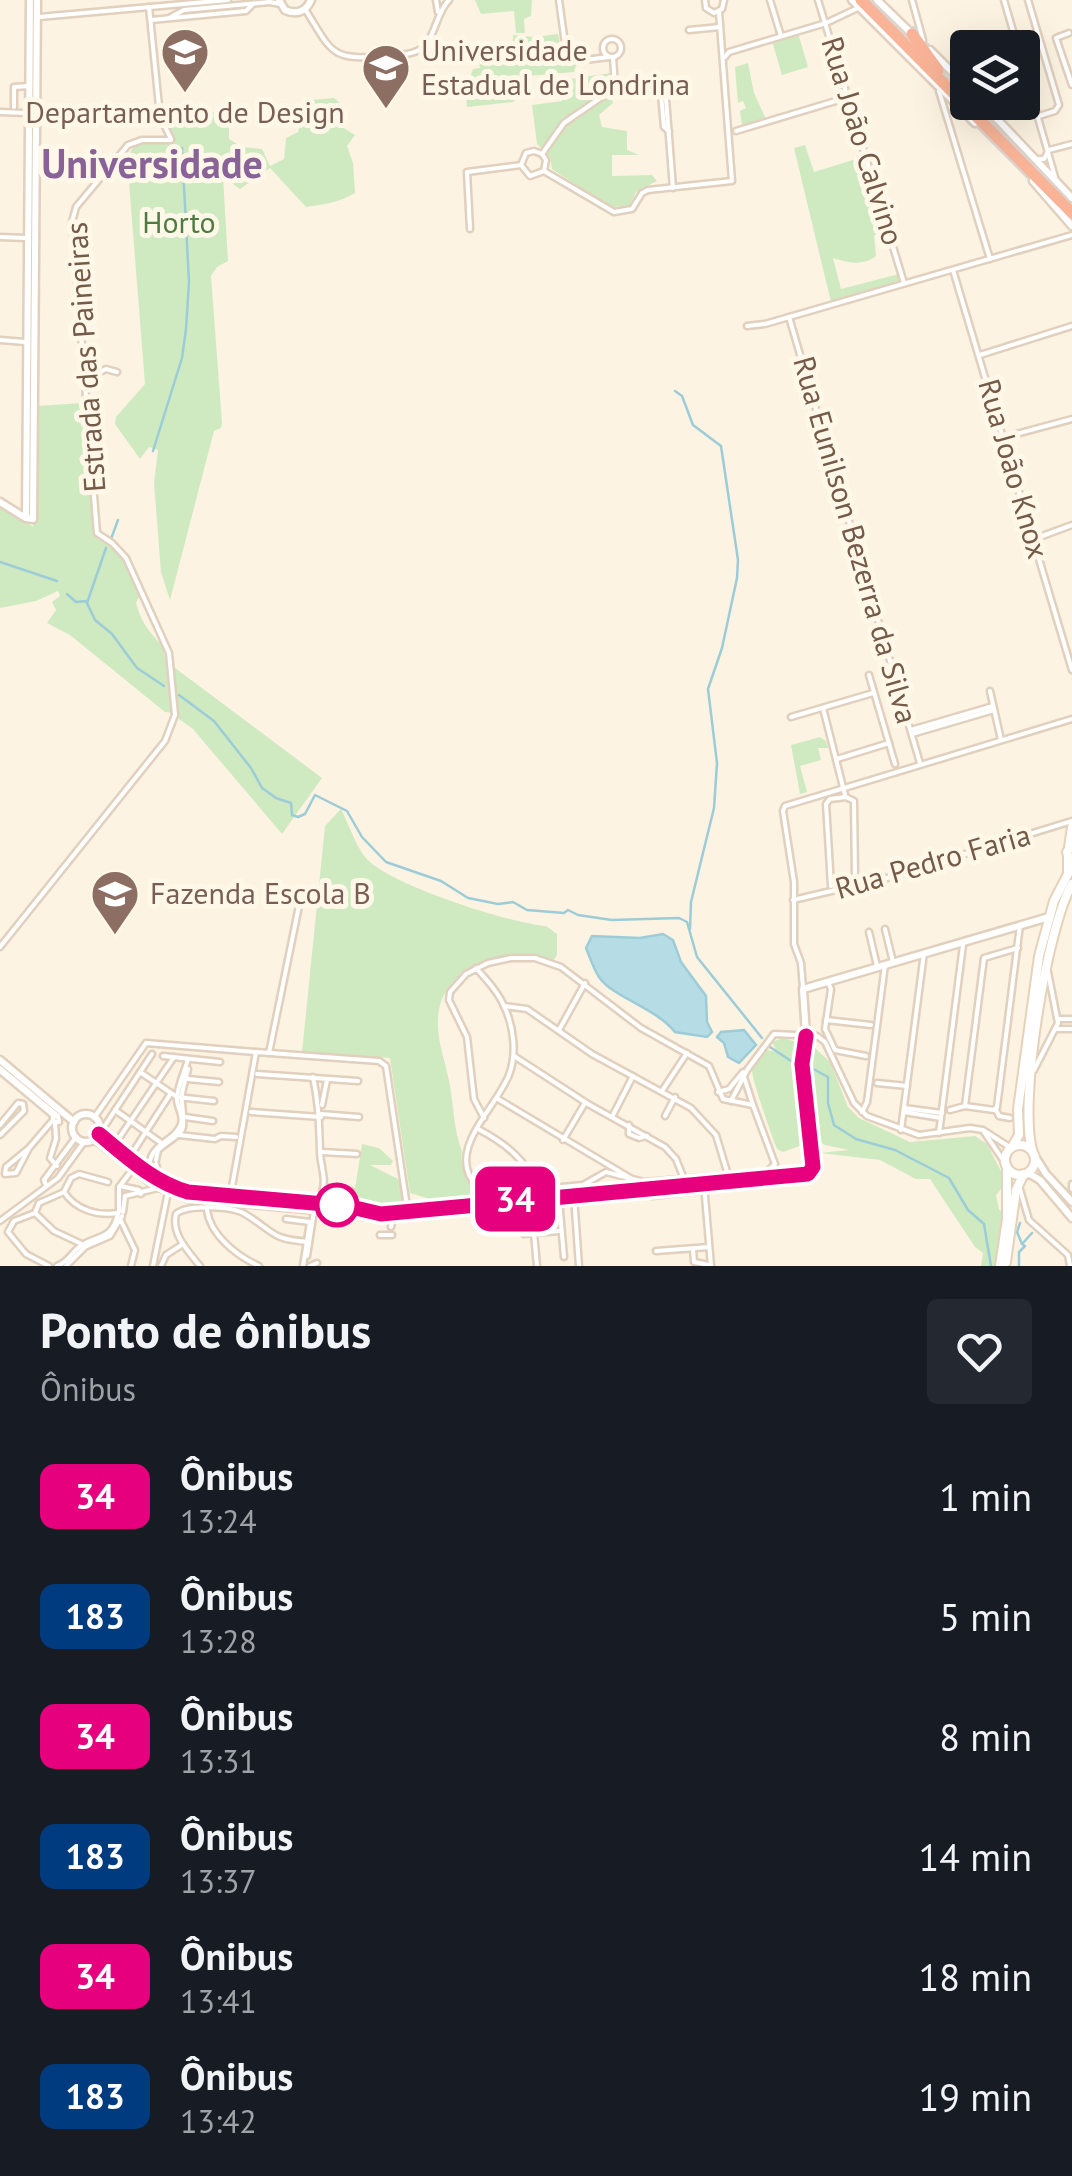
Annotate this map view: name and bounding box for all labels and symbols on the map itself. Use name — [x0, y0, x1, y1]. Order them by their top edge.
school or university icon: Departamento de Design — [159, 26, 211, 94]
place label: Universidade Estadual de Londrina — [421, 30, 690, 103]
street label: Rua João Calvino — [813, 32, 914, 249]
school or university icon: Universidade Estadual de Londrina — [360, 42, 412, 110]
place label: Departamento de Design — [25, 92, 345, 131]
district label: Universidade — [41, 137, 263, 189]
park label: Horto — [142, 202, 216, 241]
street label: Estrada das Paineiras — [56, 221, 113, 493]
street label: Rua Eunilson Bezerra da Silva — [785, 351, 928, 728]
street label: Rua João Knox — [970, 374, 1059, 563]
street label: Rua Pedro Faria — [830, 814, 1035, 907]
school or university icon: Fazenda Escola B — [89, 868, 141, 936]
place label: Fazenda Escola B — [150, 873, 371, 912]
line badge: 34 — [470, 1166, 560, 1232]
unlabelled marker — [316, 1184, 358, 1226]

